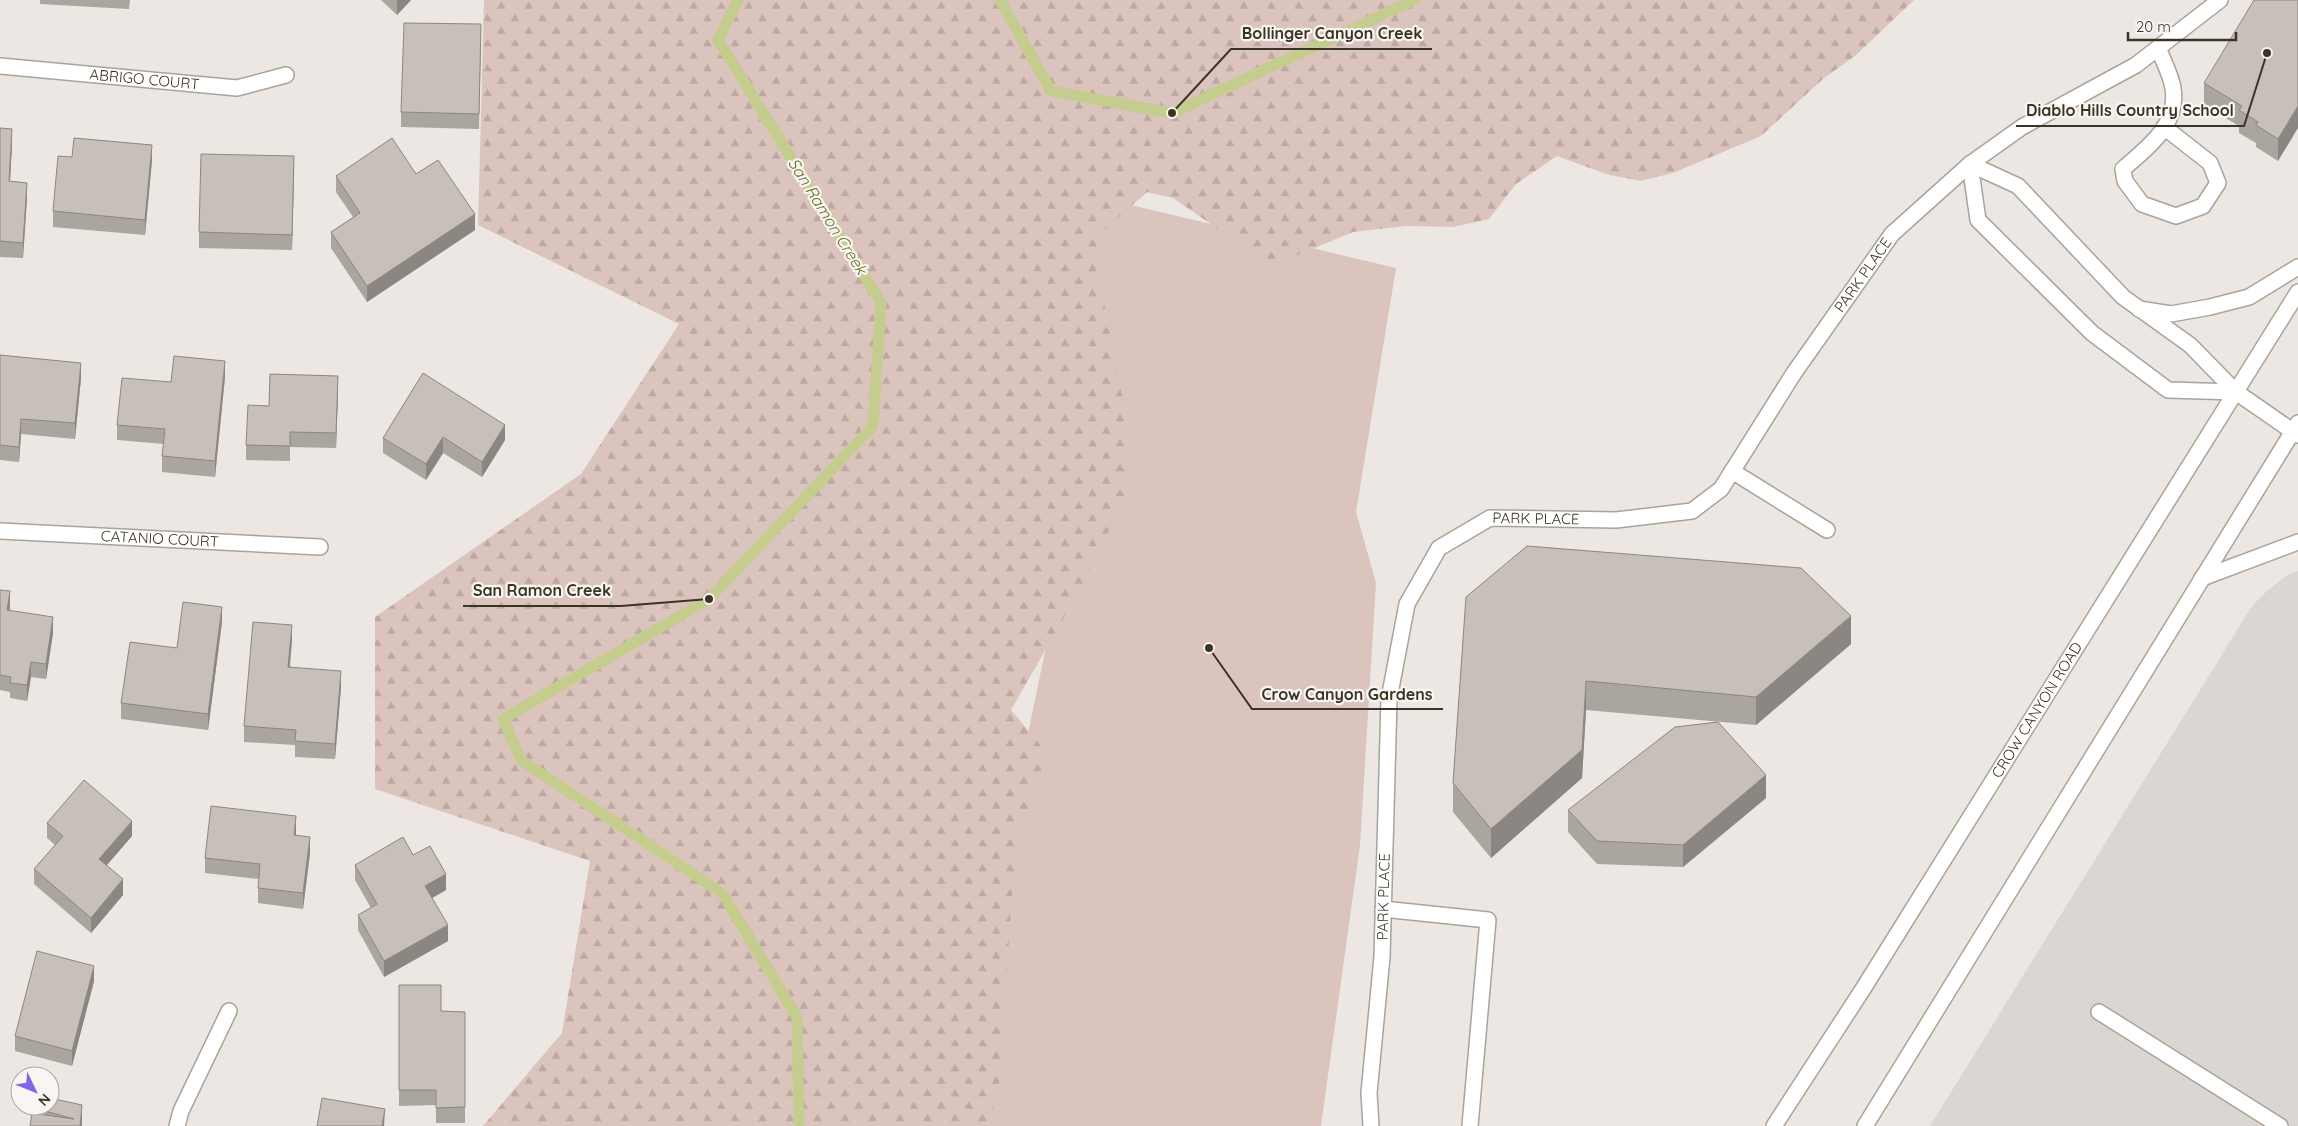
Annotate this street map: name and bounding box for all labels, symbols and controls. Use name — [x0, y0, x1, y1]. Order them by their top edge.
scale bar — [2128, 10, 2236, 42]
text: 20 m — [2136, 17, 2171, 36]
callout: Bollinger Canyon Creek — [1231, 18, 1432, 49]
text: Bollinger Canyon Creek — [1242, 23, 1422, 43]
street label: ABRIGO COURT — [89, 64, 200, 93]
callout: Diablo Hills Country School — [2016, 95, 2244, 126]
text: Diablo Hills Country School — [2026, 100, 2234, 120]
water label: San Ramon Creek — [784, 154, 873, 279]
street label: PARK PLACE — [1830, 234, 1896, 316]
street label: PARK PLACE — [1492, 508, 1580, 528]
street label: CATANIO COURT — [100, 526, 219, 551]
callout: San Ramon Creek — [463, 575, 621, 606]
text: San Ramon Creek — [473, 580, 611, 600]
street label: CROW CANYON ROAD — [1987, 638, 2086, 781]
callout: Crow Canyon Gardens — [1252, 678, 1443, 709]
text: Crow Canyon Gardens — [1262, 684, 1433, 704]
street label: PARK PLACE — [1372, 853, 1394, 941]
north arrow — [10, 1066, 60, 1116]
text: N — [34, 1090, 55, 1110]

